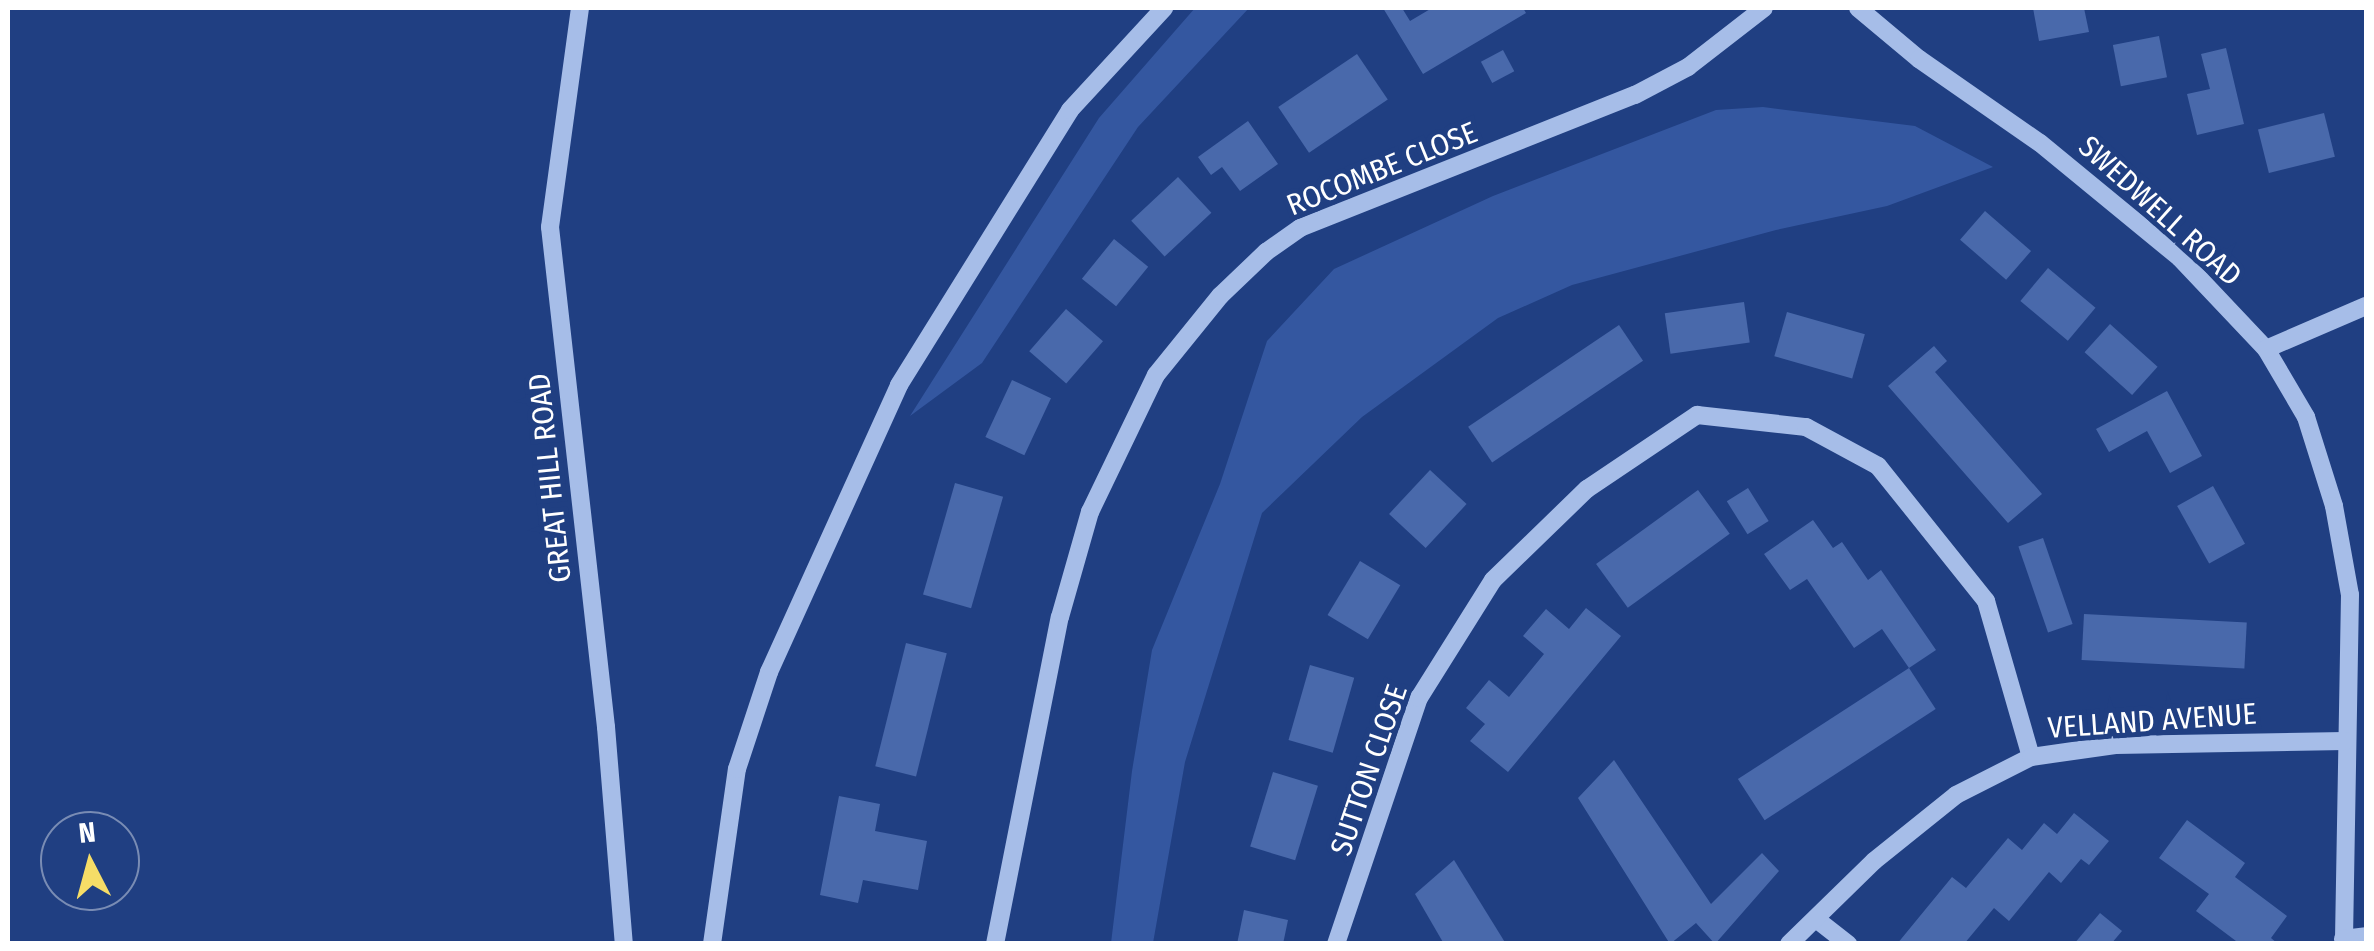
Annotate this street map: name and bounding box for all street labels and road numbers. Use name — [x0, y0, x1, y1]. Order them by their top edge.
street label: ROCOMBE CLOSE — [1282, 114, 1482, 224]
street label: SWEDWELL ROAD — [2071, 129, 2249, 293]
street label: GREAT HILL ROAD — [521, 372, 579, 584]
street label: SUTTON CLOSE — [1323, 680, 1415, 860]
street label: VELLAND AVENUE — [2046, 696, 2258, 746]

